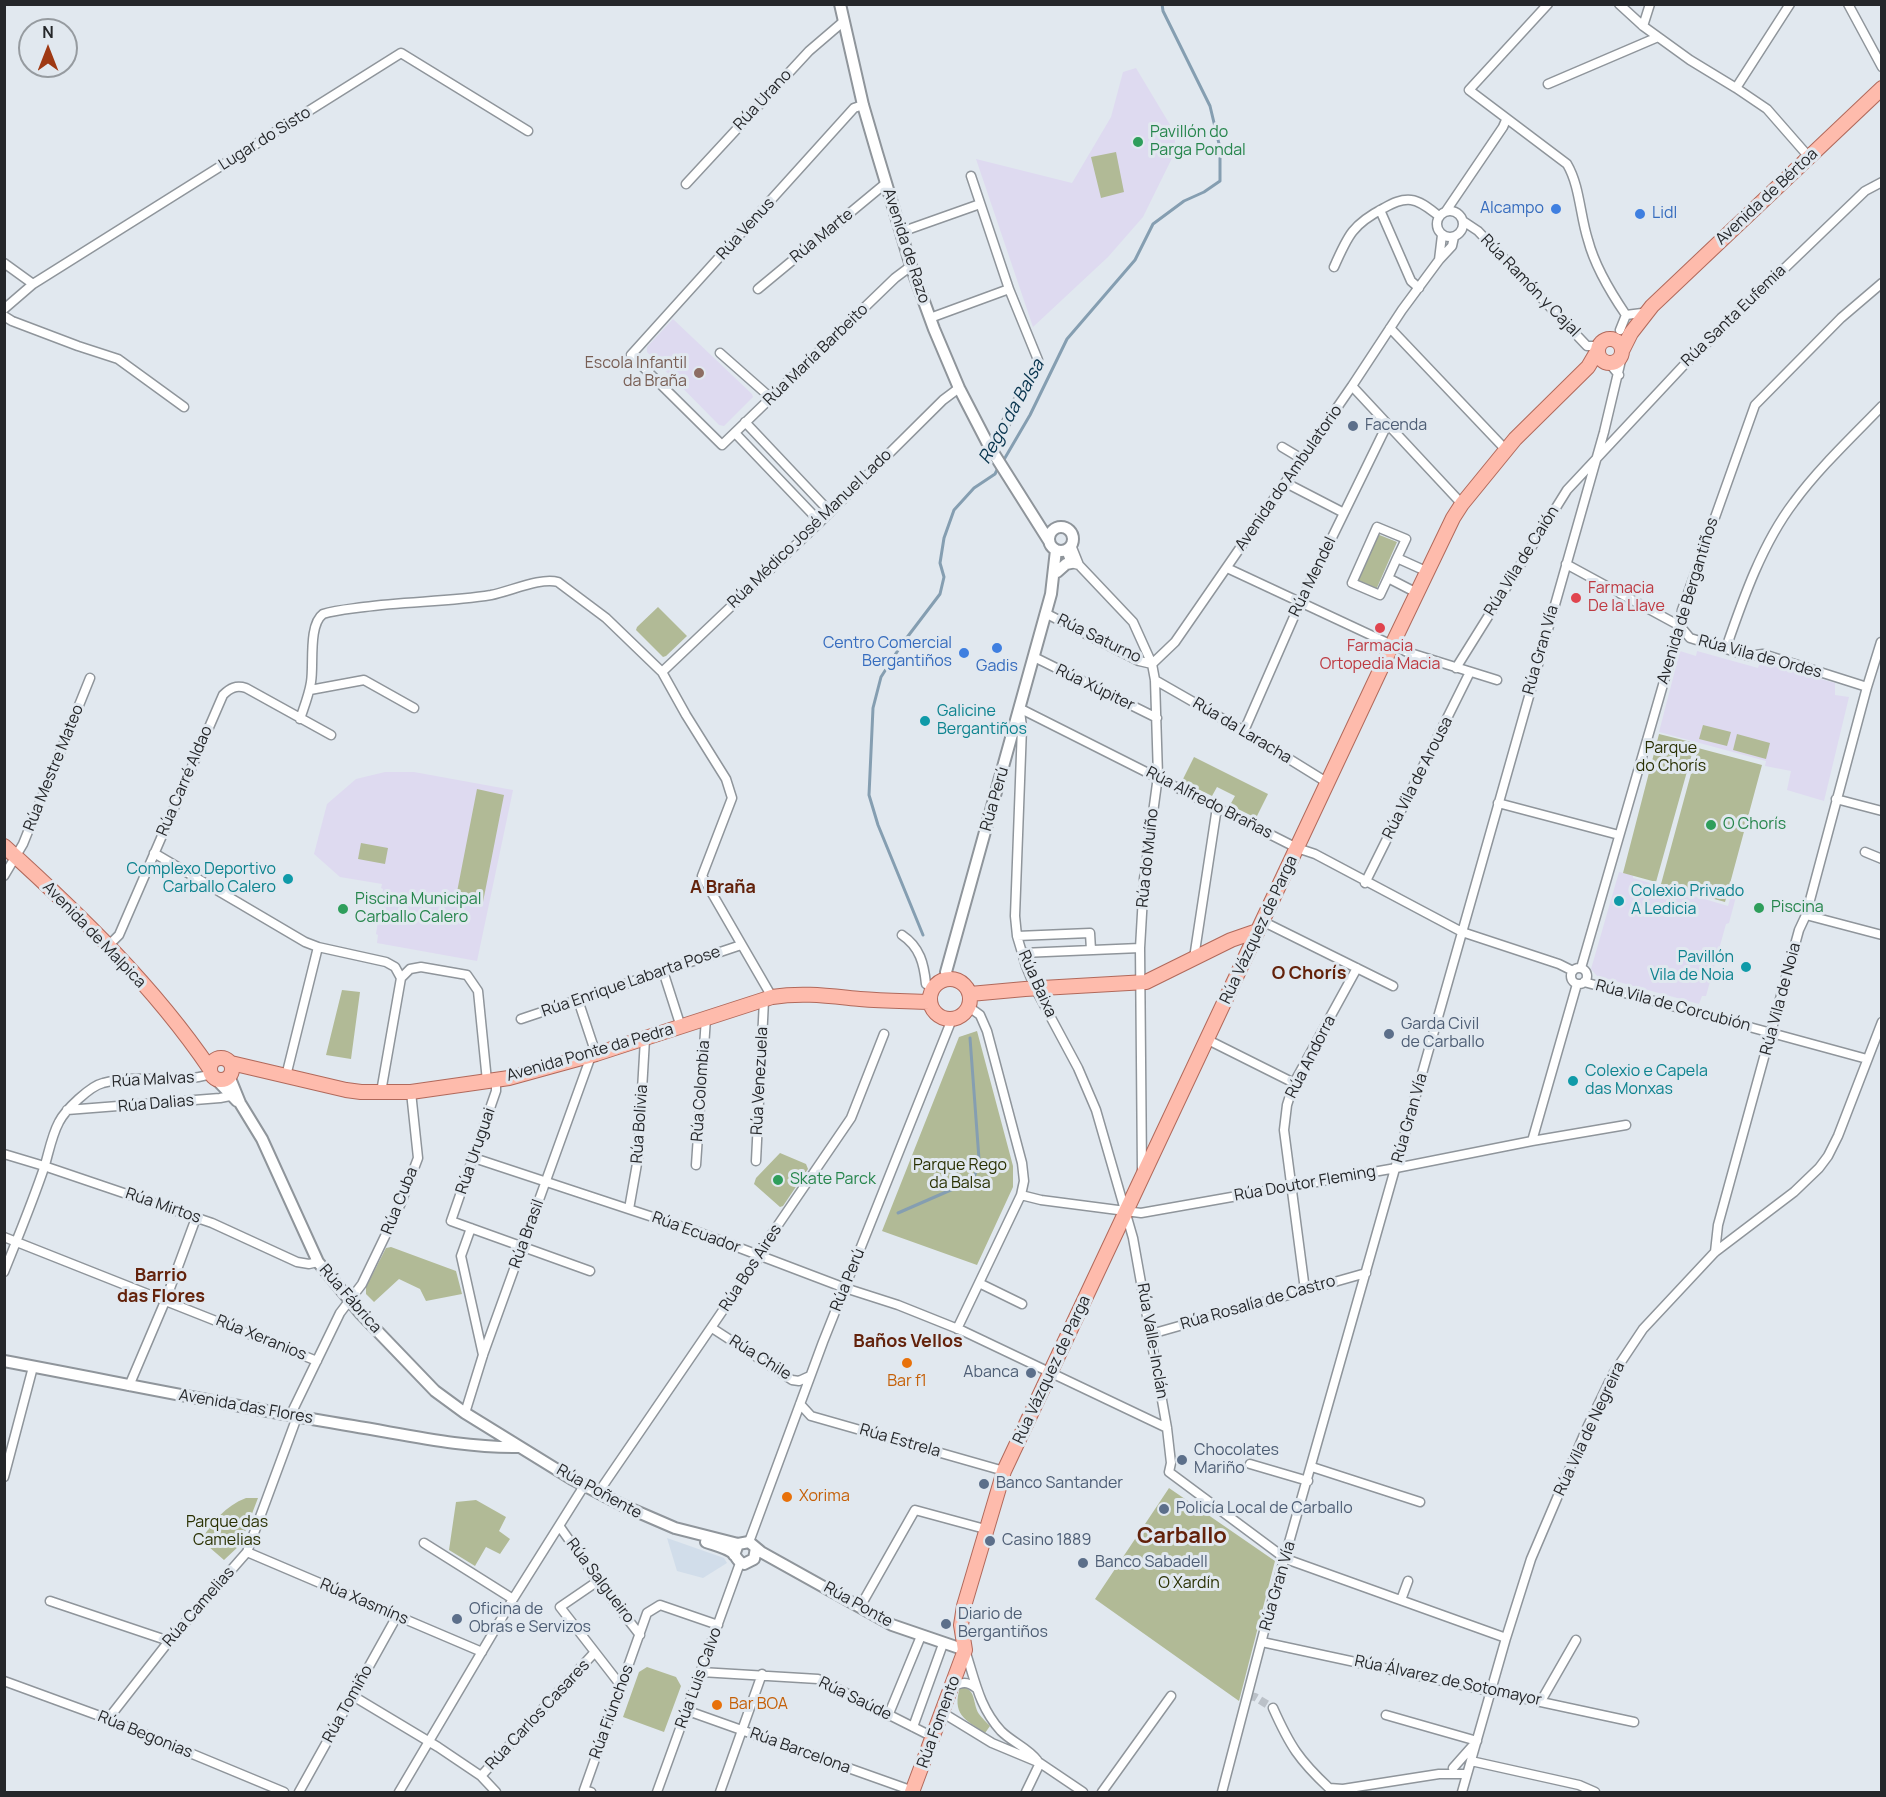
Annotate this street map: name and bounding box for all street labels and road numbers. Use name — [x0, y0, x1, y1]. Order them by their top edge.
street label: Rúa Urano — [730, 66, 796, 134]
street label: Lugar do Sisto — [216, 103, 314, 175]
street label: Avenida de Bértoa — [1712, 145, 1822, 249]
street label: Avenida de Razo — [878, 186, 934, 306]
street label: Rúa Venus — [713, 194, 779, 264]
street label: Rúa Marte — [787, 205, 857, 267]
street label: Rúa Ramón y Cajal — [1476, 231, 1584, 341]
street label: Rúa Santa Eufemia — [1678, 261, 1790, 371]
street label: Rúa María Barbeito — [760, 300, 872, 410]
street label: Avenida do Ambulatorio — [1231, 402, 1347, 554]
street label: Rúa Médico José Manuel Lado — [724, 446, 896, 612]
street label: Rúa Vila de Caión — [1481, 503, 1563, 619]
street label: Avenida de Bergantiños — [1654, 515, 1722, 687]
street label: Rúa Mendel — [1285, 534, 1341, 620]
street label: Rúa Gran Vía — [1519, 603, 1563, 697]
street label: Rúa Saturno — [1054, 610, 1144, 668]
street label: Rúa Vila de Ordes — [1696, 631, 1824, 683]
street label: Rúa Xúpiter — [1052, 661, 1138, 715]
street label: Rúa da Laracha — [1189, 694, 1295, 768]
street label: Rúa Mestre Mateo — [20, 702, 88, 834]
street label: Rúa Vila de Arousa — [1379, 714, 1457, 842]
street label: Rúa Carré Aldao — [153, 723, 217, 839]
street label: Rúa Alfredo Brañas — [1143, 763, 1275, 843]
street label: Rúa Perú — [977, 765, 1013, 833]
street label: Rúa do Muíño — [1133, 808, 1163, 908]
street label: Rúa Vázquez de Parga — [1216, 853, 1302, 1007]
street label: Avenida de Malpica — [38, 878, 150, 992]
street label: Rúa Vila de Noia — [1757, 941, 1805, 1057]
street label: Rúa Enrique Labarta Pose — [539, 942, 723, 1022]
street label: Rúa Baixa — [1014, 948, 1060, 1020]
street label: Rúa Vila de Corcubión — [1593, 976, 1753, 1036]
street label: Rúa Andorra — [1282, 1012, 1340, 1102]
street label: Avenida Ponte da Pedra — [504, 1020, 676, 1086]
street label: Rúa Venezuela — [748, 1026, 772, 1136]
street label: Rúa Colombia — [688, 1040, 714, 1142]
street label: Rúa Malvas — [111, 1068, 195, 1092]
street label: Rúa Gran Vía — [1388, 1071, 1432, 1165]
street label: Rúa Bolivia — [628, 1084, 652, 1164]
street label: Rúa Dalias — [117, 1091, 195, 1117]
street label: Rúa Uruguai — [452, 1105, 500, 1197]
street label: Rúa Doutor Fleming — [1233, 1162, 1377, 1206]
street label: Rúa Cuba — [378, 1164, 422, 1238]
street label: Rúa Mirtos — [123, 1184, 203, 1228]
street label: Rúa Brasil — [506, 1197, 548, 1271]
street label: Rúa Ecuador — [649, 1208, 743, 1258]
street label: Rúa Bos Aires — [716, 1221, 786, 1315]
street label: Rúa Perú — [827, 1246, 869, 1314]
street label: Rúa Fábrica — [315, 1261, 385, 1337]
street label: Rúa Rosalía de Castro — [1178, 1272, 1338, 1334]
street label: Rúa Valle-Inclán — [1132, 1282, 1172, 1400]
street label: Rúa Vázquez de Parga — [1009, 1293, 1095, 1447]
street label: Rúa Xeranios — [213, 1311, 309, 1365]
street label: Rúa Chile — [725, 1331, 795, 1385]
street label: Rúa Vila de Negreira — [1551, 1359, 1629, 1499]
street label: Avenida das Flores — [177, 1386, 315, 1428]
street label: Rúa Estrela — [857, 1420, 943, 1462]
street label: Rúa Poñente — [553, 1461, 645, 1523]
street label: Rúa Salgueiro — [562, 1535, 638, 1627]
street label: Rúa Gran Vía — [1256, 1539, 1300, 1633]
street label: Rúa Camelias — [159, 1563, 239, 1651]
street label: Rúa Xasmíns — [317, 1575, 411, 1629]
street label: Rúa Ponte — [820, 1578, 896, 1632]
street label: Rúa Luis Calvo — [672, 1625, 726, 1731]
street label: Rúa Álvarez de Sotomayor — [1353, 1652, 1543, 1710]
street label: Rúa Carlos Casares — [482, 1656, 594, 1774]
street label: Rúa Tomiño — [319, 1662, 377, 1746]
street label: Rúa Fiúnchos — [586, 1662, 638, 1762]
street label: Rúa Saúde — [815, 1673, 895, 1725]
street label: Rúa Fomento — [913, 1673, 965, 1771]
street label: Rúa Begonias — [95, 1707, 195, 1763]
street label: Rúa Barcelona — [747, 1724, 853, 1778]

